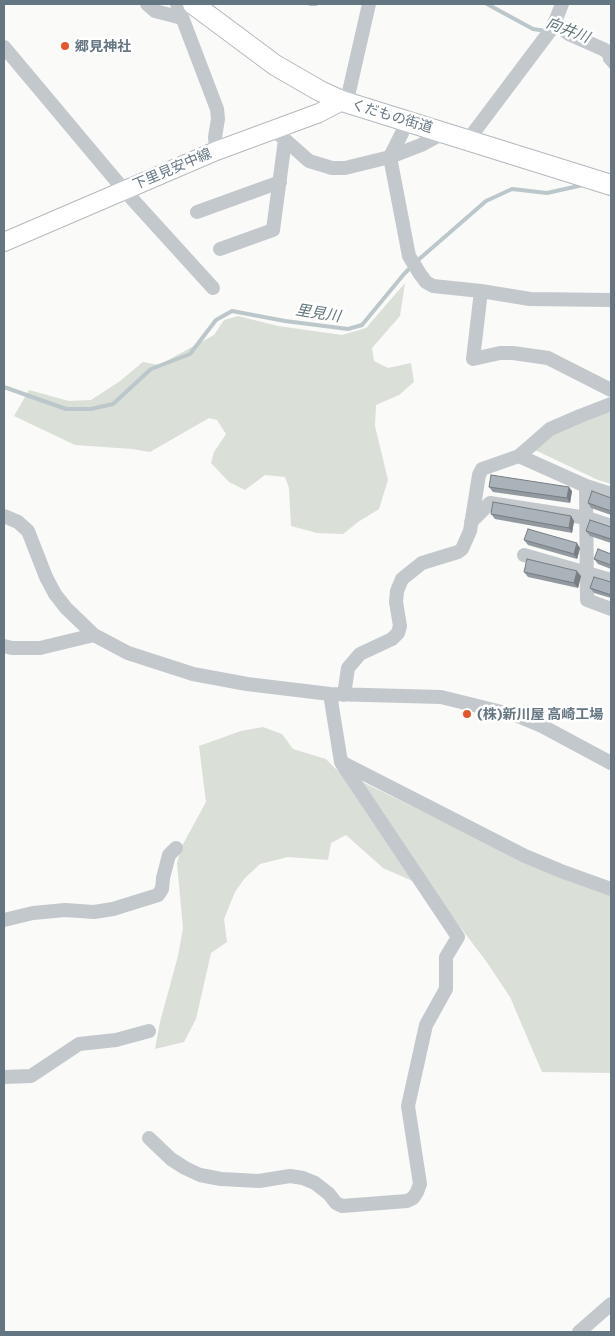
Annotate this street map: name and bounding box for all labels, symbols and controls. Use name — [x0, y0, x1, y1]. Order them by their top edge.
water label: 向井川 — [544, 14, 592, 46]
place label: 郷見神社 — [75, 38, 131, 54]
marker: 郷見神社 — [59, 40, 71, 52]
street label: くだもの街道 — [349, 96, 435, 136]
street label: 下里見安中線 — [130, 145, 214, 193]
water label: 里見川 — [294, 301, 342, 325]
place label: (株)新川屋 高崎工場 — [477, 706, 603, 722]
marker: (株)新川屋 高崎工場 — [461, 708, 473, 720]

